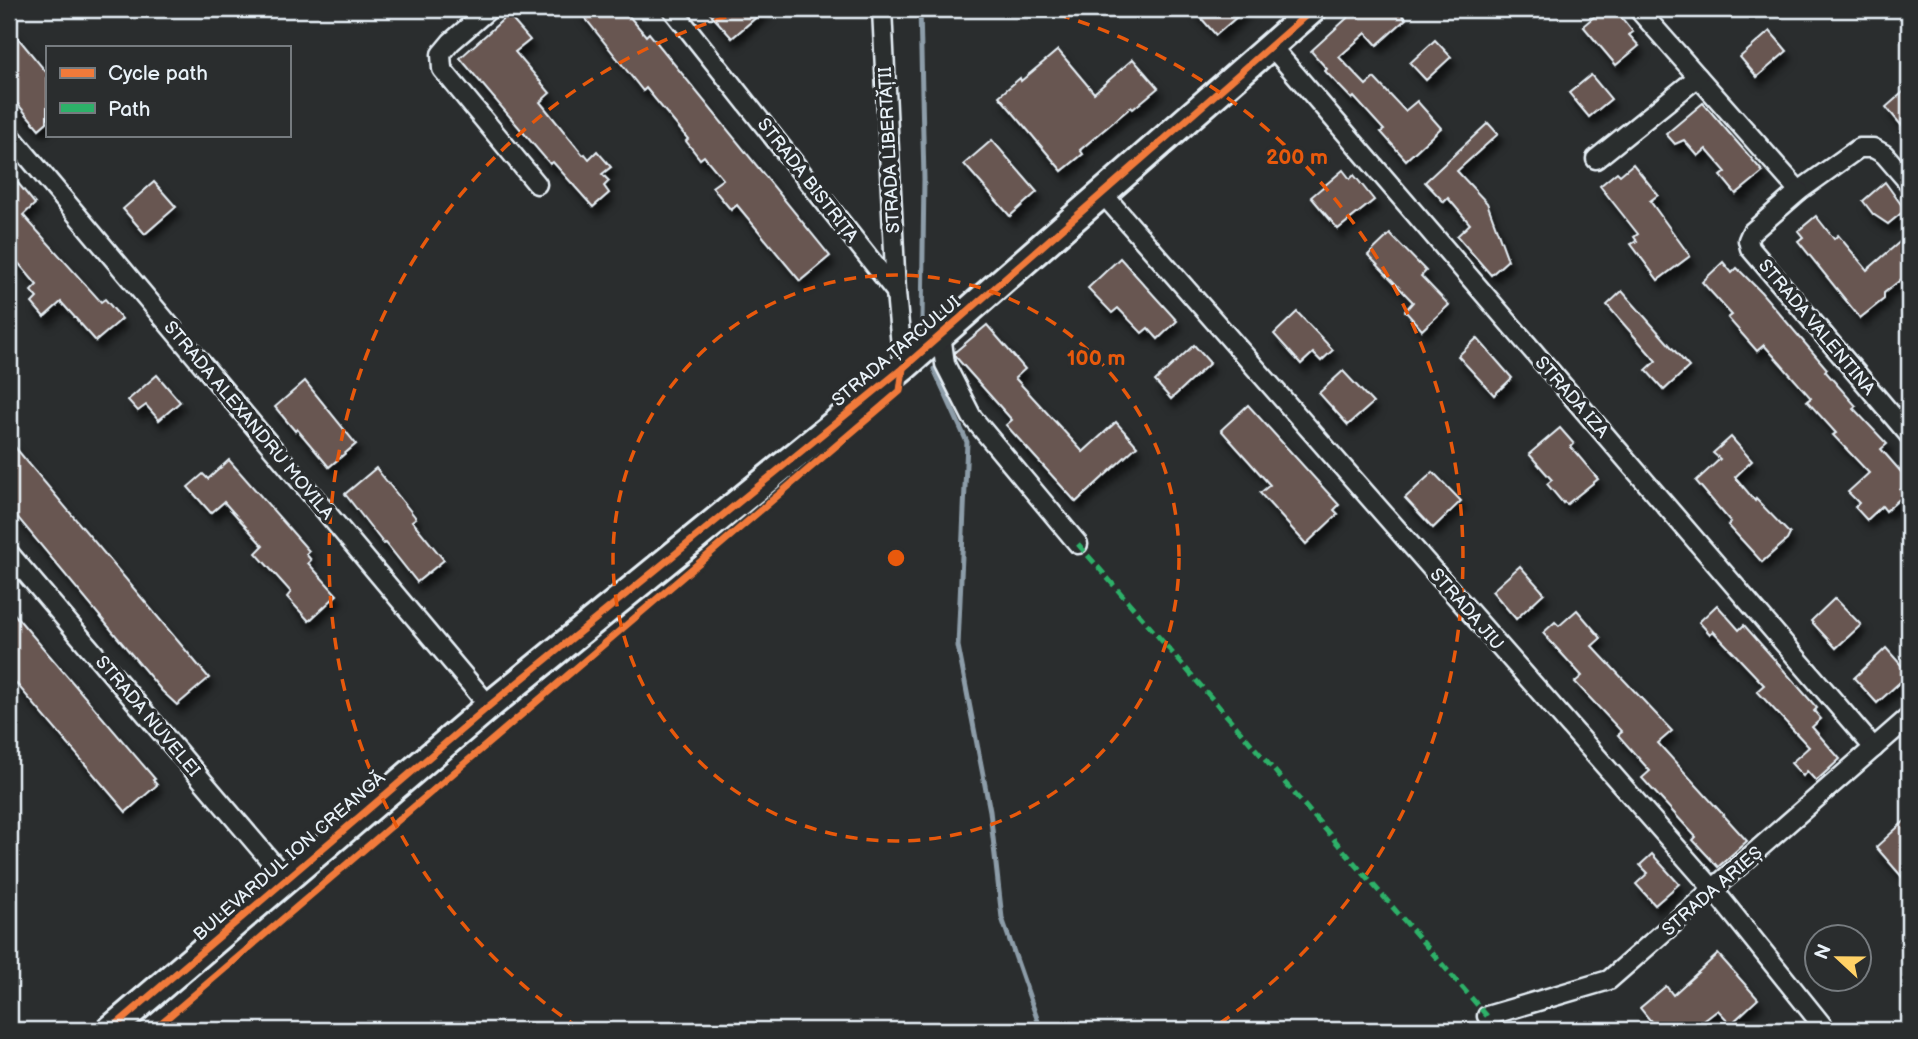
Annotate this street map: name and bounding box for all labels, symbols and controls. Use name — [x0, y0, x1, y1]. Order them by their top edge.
legend — [46, 46, 290, 136]
text: Cycle path — [108, 61, 208, 86]
street label: STRADA LIBERTĂȚII — [873, 66, 904, 234]
text: Path — [108, 97, 150, 122]
street label: STRADA BISTRIȚA — [753, 114, 862, 246]
text: 200 m — [1266, 145, 1328, 170]
street label: STRADA VALENTINA — [1754, 255, 1879, 399]
street label: STRADA ȚARCULUI — [828, 292, 965, 411]
street label: STRADA ALEXANDRU MOVILA — [159, 317, 338, 524]
text: 100 m — [1067, 346, 1125, 371]
street label: STRADA IZA — [1530, 352, 1613, 442]
centre of rings — [884, 546, 908, 570]
street label: STRADA JIU — [1426, 564, 1508, 654]
street label: STRADA NUVELEI — [91, 652, 204, 781]
street label: BULEVARDUL ION CREANGĂ — [188, 766, 389, 945]
street label: STRADA ARIEȘ — [1658, 842, 1767, 941]
north arrow — [1802, 923, 1872, 993]
text: N — [1810, 941, 1837, 963]

